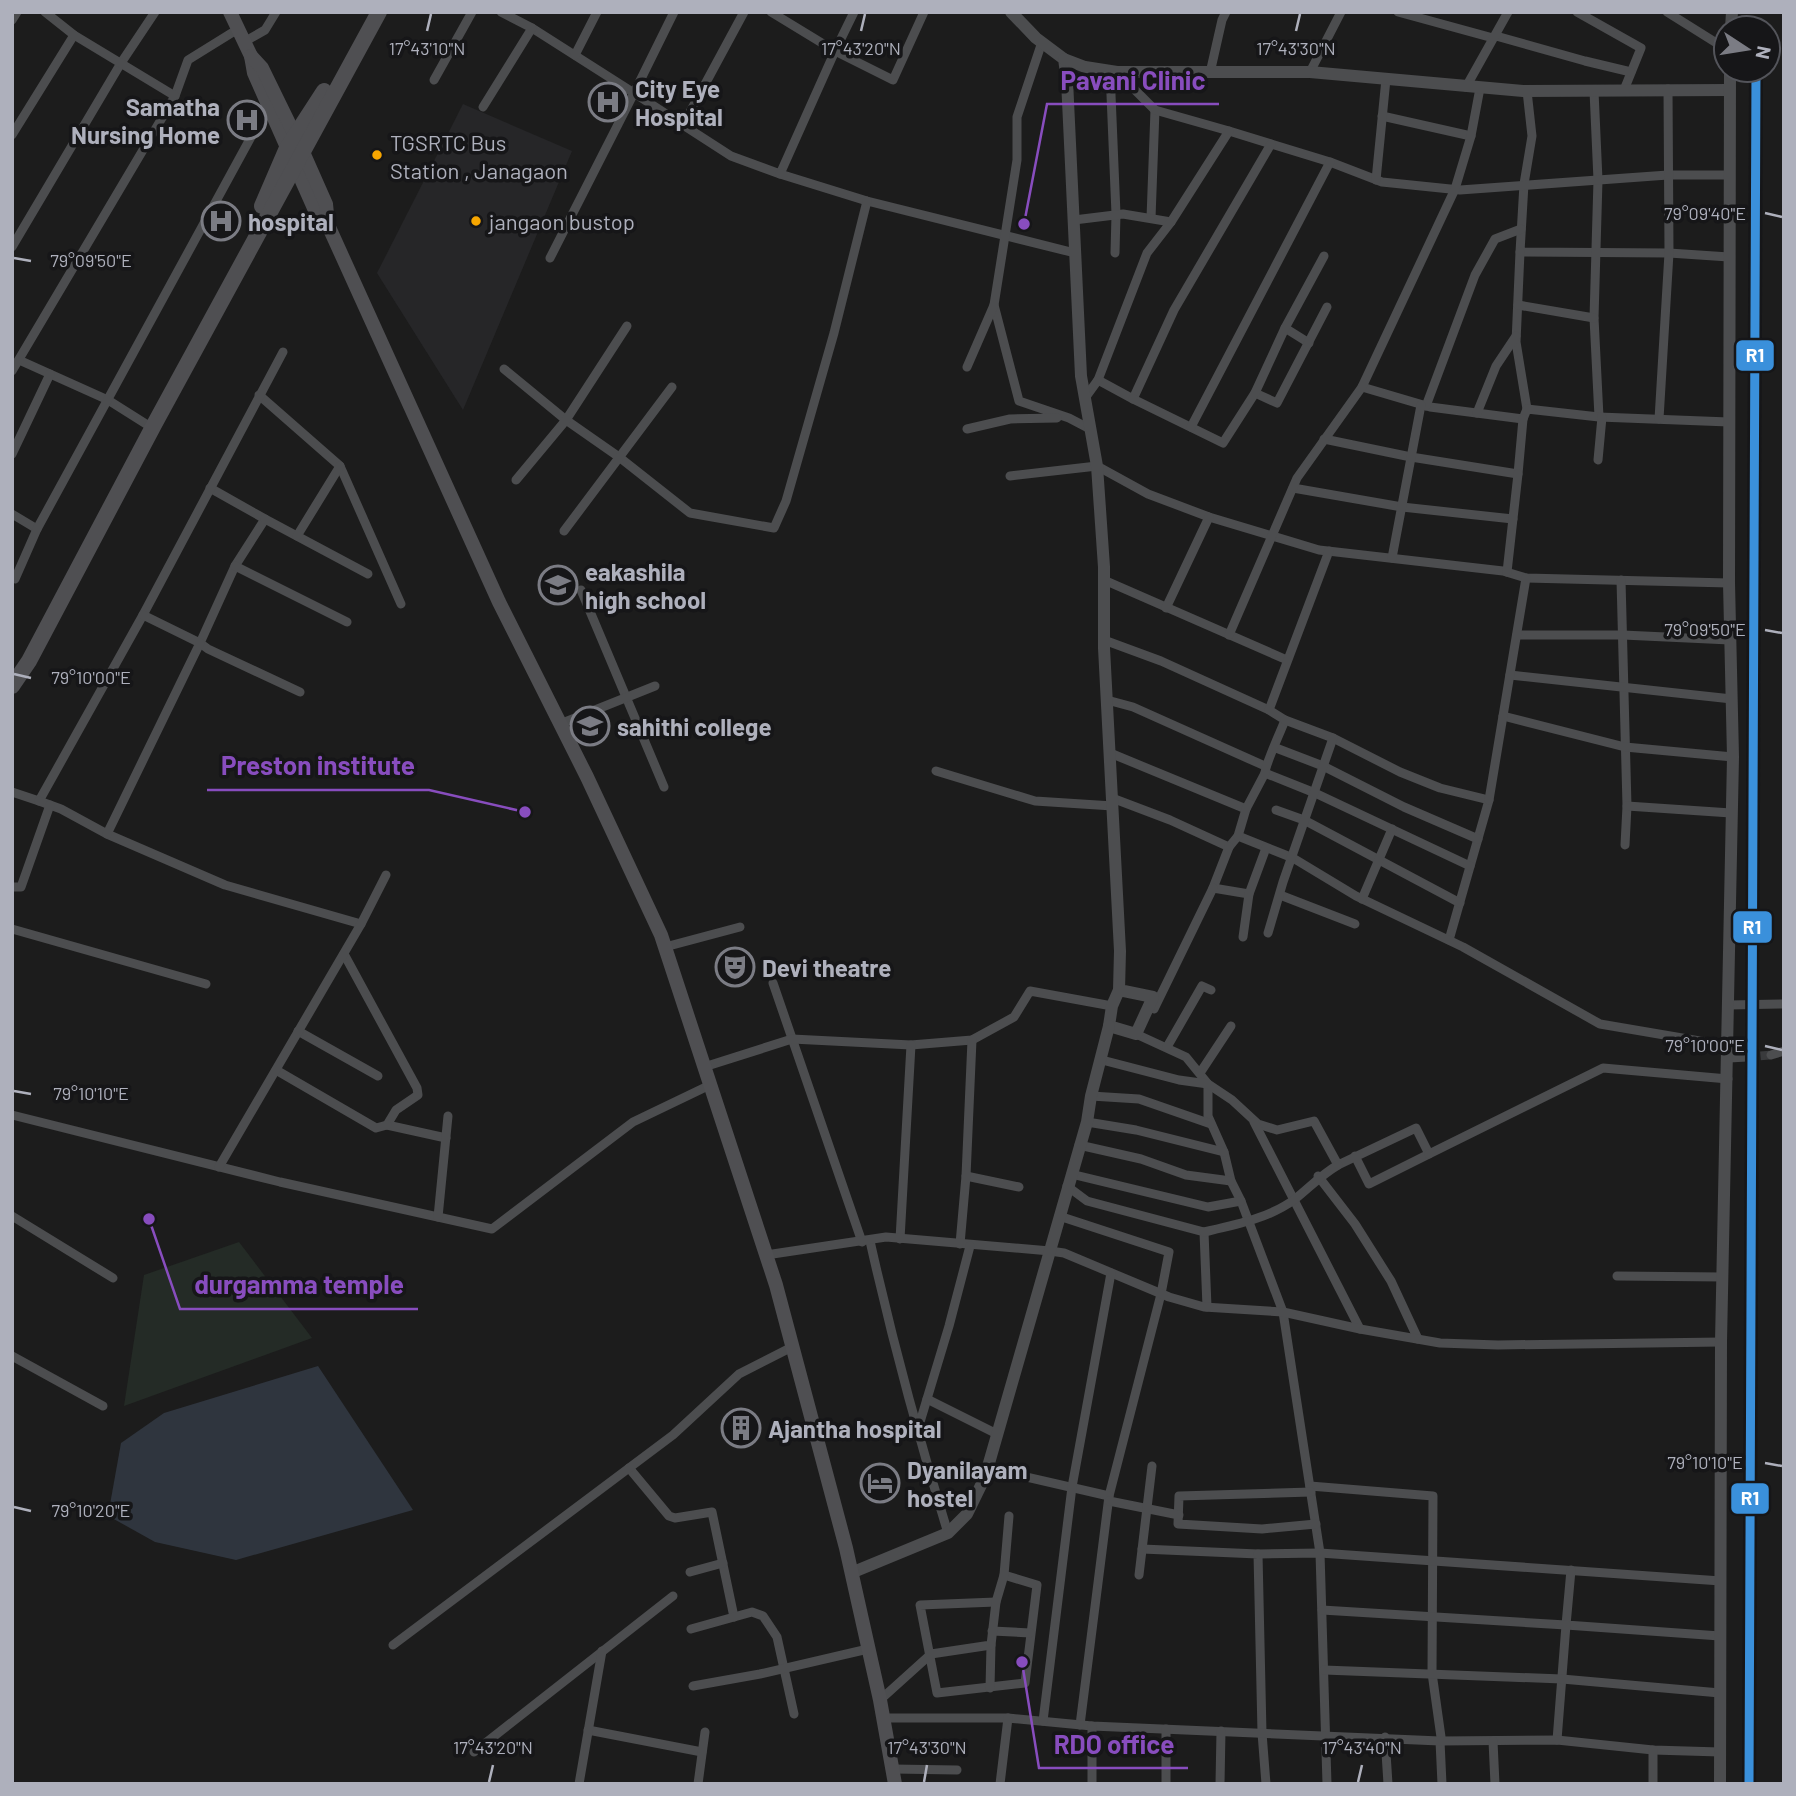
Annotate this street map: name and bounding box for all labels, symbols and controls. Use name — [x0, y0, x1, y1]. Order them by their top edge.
north arrow — [1712, 14, 1782, 84]
text: 17°43'10"N — [389, 37, 465, 59]
text: 17°43'20"N — [821, 37, 901, 59]
text: 17°43'30"N — [1256, 37, 1336, 59]
text: N — [1752, 44, 1777, 61]
callout: Pavani Clinic — [1047, 57, 1219, 104]
text: Pavani Clinic — [1061, 64, 1205, 95]
place label: City Eye Hospital — [635, 74, 723, 131]
hospital icon: City Eye Hospital — [587, 81, 629, 123]
place label: Samatha Nursing Home — [71, 92, 220, 149]
hospital icon: Samatha Nursing Home — [226, 99, 268, 141]
place label: TGSRTC Bus Station , Janagaon — [390, 129, 568, 183]
marker: TGSRTC Bus Station , Janagaon — [370, 148, 384, 162]
hospital icon: hospital — [200, 200, 242, 242]
text: 79°09'40"E — [1664, 202, 1746, 224]
place label: hospital — [248, 207, 334, 236]
place label: jangaon bustop — [488, 208, 635, 234]
marker: jangaon bustop — [469, 214, 483, 228]
text: 79°09'50"E — [50, 249, 132, 271]
line badge: R1 — [1735, 339, 1775, 372]
text: R1 — [1746, 343, 1764, 366]
place label: eakashila high school — [585, 557, 706, 614]
school or university icon: eakashila high school — [537, 564, 579, 606]
text: 79°09'50"E — [1664, 618, 1746, 640]
text: 79°10'00"E — [51, 666, 131, 688]
school or university icon: sahithi college — [569, 705, 611, 747]
place label: sahithi college — [617, 712, 772, 741]
callout: Preston institute — [207, 743, 429, 790]
text: Preston institute — [221, 749, 415, 780]
line badge: R1 — [1732, 910, 1773, 944]
text: R1 — [1743, 915, 1761, 938]
theatre icon: Devi theatre — [714, 946, 756, 988]
place label: Devi theatre — [762, 953, 891, 982]
text: 79°10'00"E — [1665, 1034, 1745, 1056]
text: 79°10'10"E — [53, 1082, 129, 1104]
callout: durgamma temple — [180, 1262, 418, 1309]
text: durgamma temple — [194, 1268, 404, 1299]
building icon: Ajantha hospital — [720, 1407, 762, 1449]
place label: Ajantha hospital — [768, 1414, 942, 1443]
text: 79°10'10"E — [1667, 1451, 1743, 1473]
place label: Dyanilayam hostel — [907, 1455, 1027, 1512]
hotel icon: Dyanilayam hostel — [859, 1462, 901, 1504]
line badge: R1 — [1730, 1482, 1770, 1515]
text: R1 — [1741, 1486, 1759, 1509]
text: 79°10'20"E — [51, 1499, 131, 1521]
callout: RDO office — [1039, 1721, 1188, 1768]
text: RDO office — [1054, 1728, 1174, 1759]
text: 17°43'20"N — [453, 1736, 533, 1758]
text: 17°43'30"N — [887, 1736, 967, 1758]
text: 17°43'40"N — [1322, 1736, 1402, 1758]

